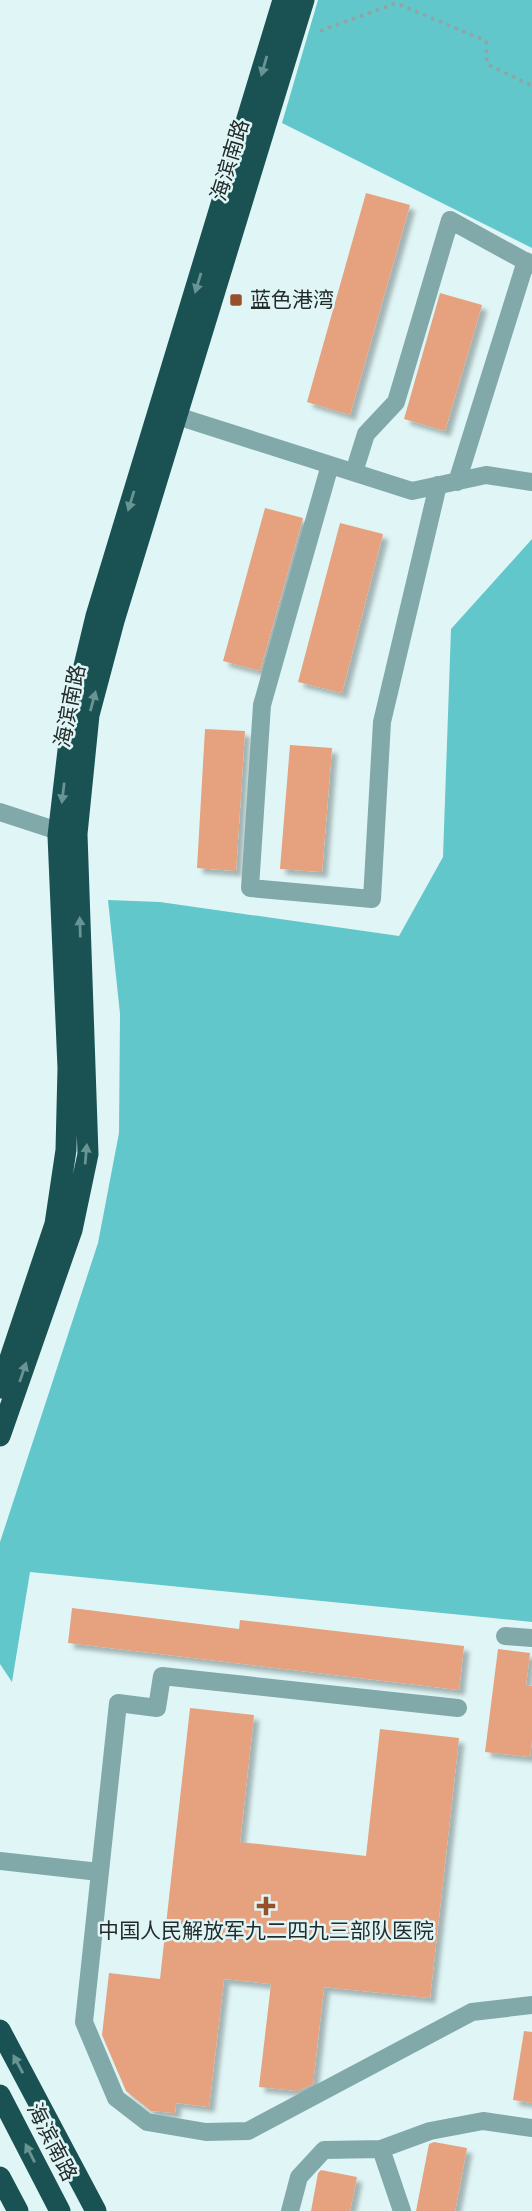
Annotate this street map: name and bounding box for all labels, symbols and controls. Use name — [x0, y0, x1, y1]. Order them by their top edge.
one-way arrow — [258, 55, 269, 77]
street label: 海滨南路 — [206, 116, 254, 204]
one-way arrow — [192, 273, 202, 294]
place label: 蓝色港湾 — [250, 288, 334, 312]
marker: 蓝色港湾 — [228, 292, 244, 308]
one-way arrow — [125, 490, 135, 511]
street label: 海滨南路 — [50, 662, 90, 750]
one-way arrow — [88, 690, 99, 712]
one-way arrow — [57, 782, 68, 804]
one-way arrow — [75, 916, 86, 938]
one-way arrow — [81, 1143, 92, 1165]
one-way arrow — [18, 1362, 29, 1383]
marker: 中国人民解放军九二四九三部队医院 — [256, 1896, 276, 1916]
place label: 中国人民解放军九二四九三部队医院 — [98, 1919, 434, 1943]
one-way arrow — [12, 2054, 24, 2074]
street label: 海滨南路 — [22, 2099, 82, 2185]
one-way arrow — [24, 2143, 36, 2163]

